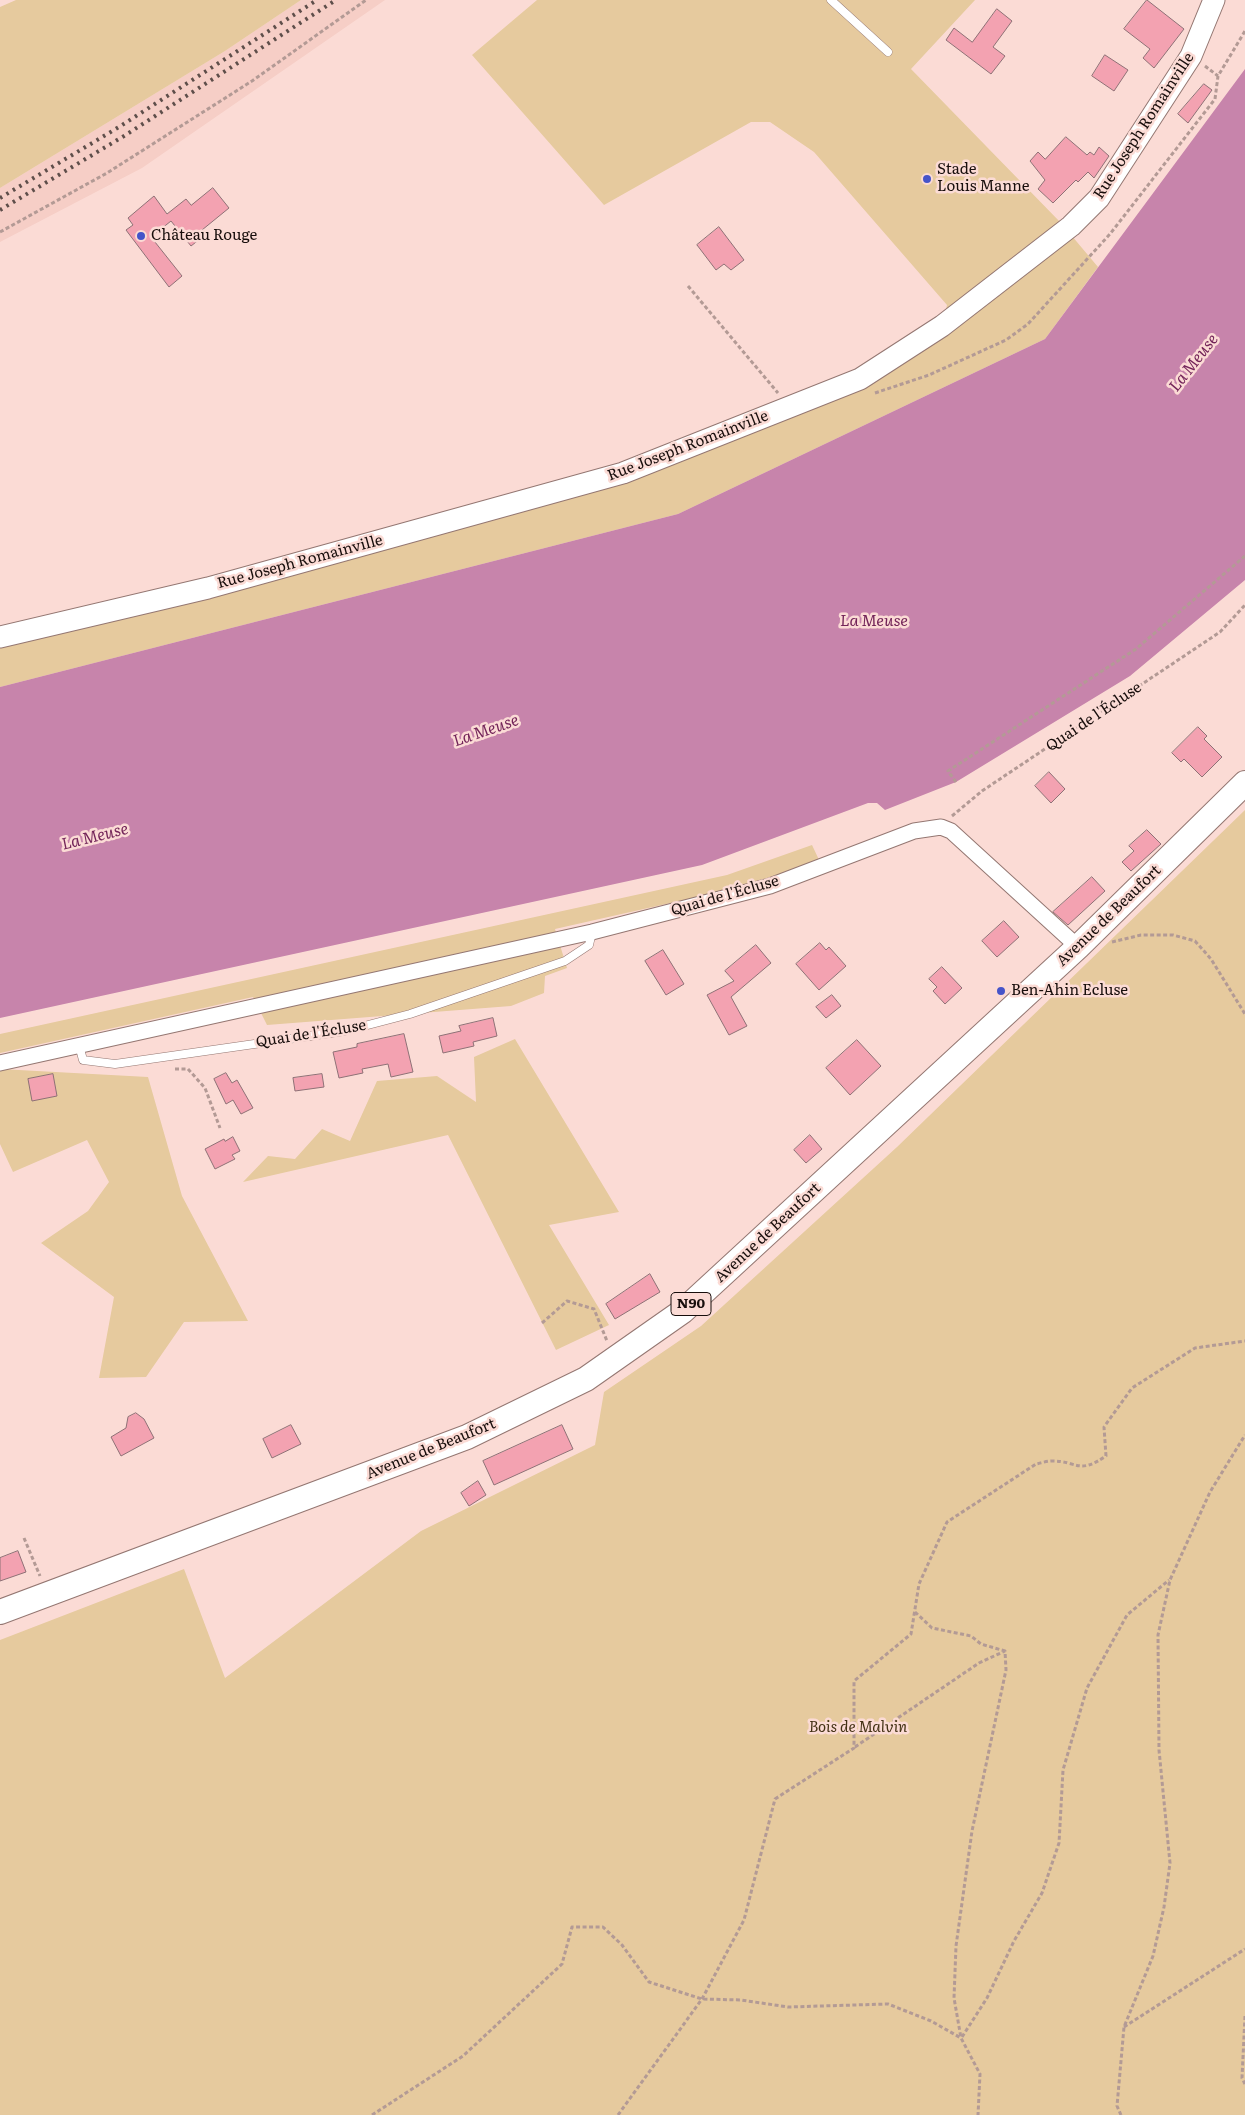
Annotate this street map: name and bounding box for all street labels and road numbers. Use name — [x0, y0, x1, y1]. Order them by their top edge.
street label: Rue Joseph Romainville — [1090, 49, 1198, 203]
street label: Rue Joseph Romainville — [605, 407, 771, 485]
street label: Rue Joseph Romainville — [215, 531, 385, 593]
street label: Quai de l'Écluse — [1043, 678, 1145, 756]
street label: Avenue de Beaufort — [1053, 862, 1165, 970]
street label: Quai de l'Écluse — [669, 872, 781, 920]
street label: Quai de l'Écluse — [255, 1016, 367, 1052]
street label: Avenue de Beaufort — [711, 1179, 825, 1287]
road number: N90 — [671, 1292, 711, 1316]
street label: Avenue de Beaufort — [364, 1415, 498, 1483]

